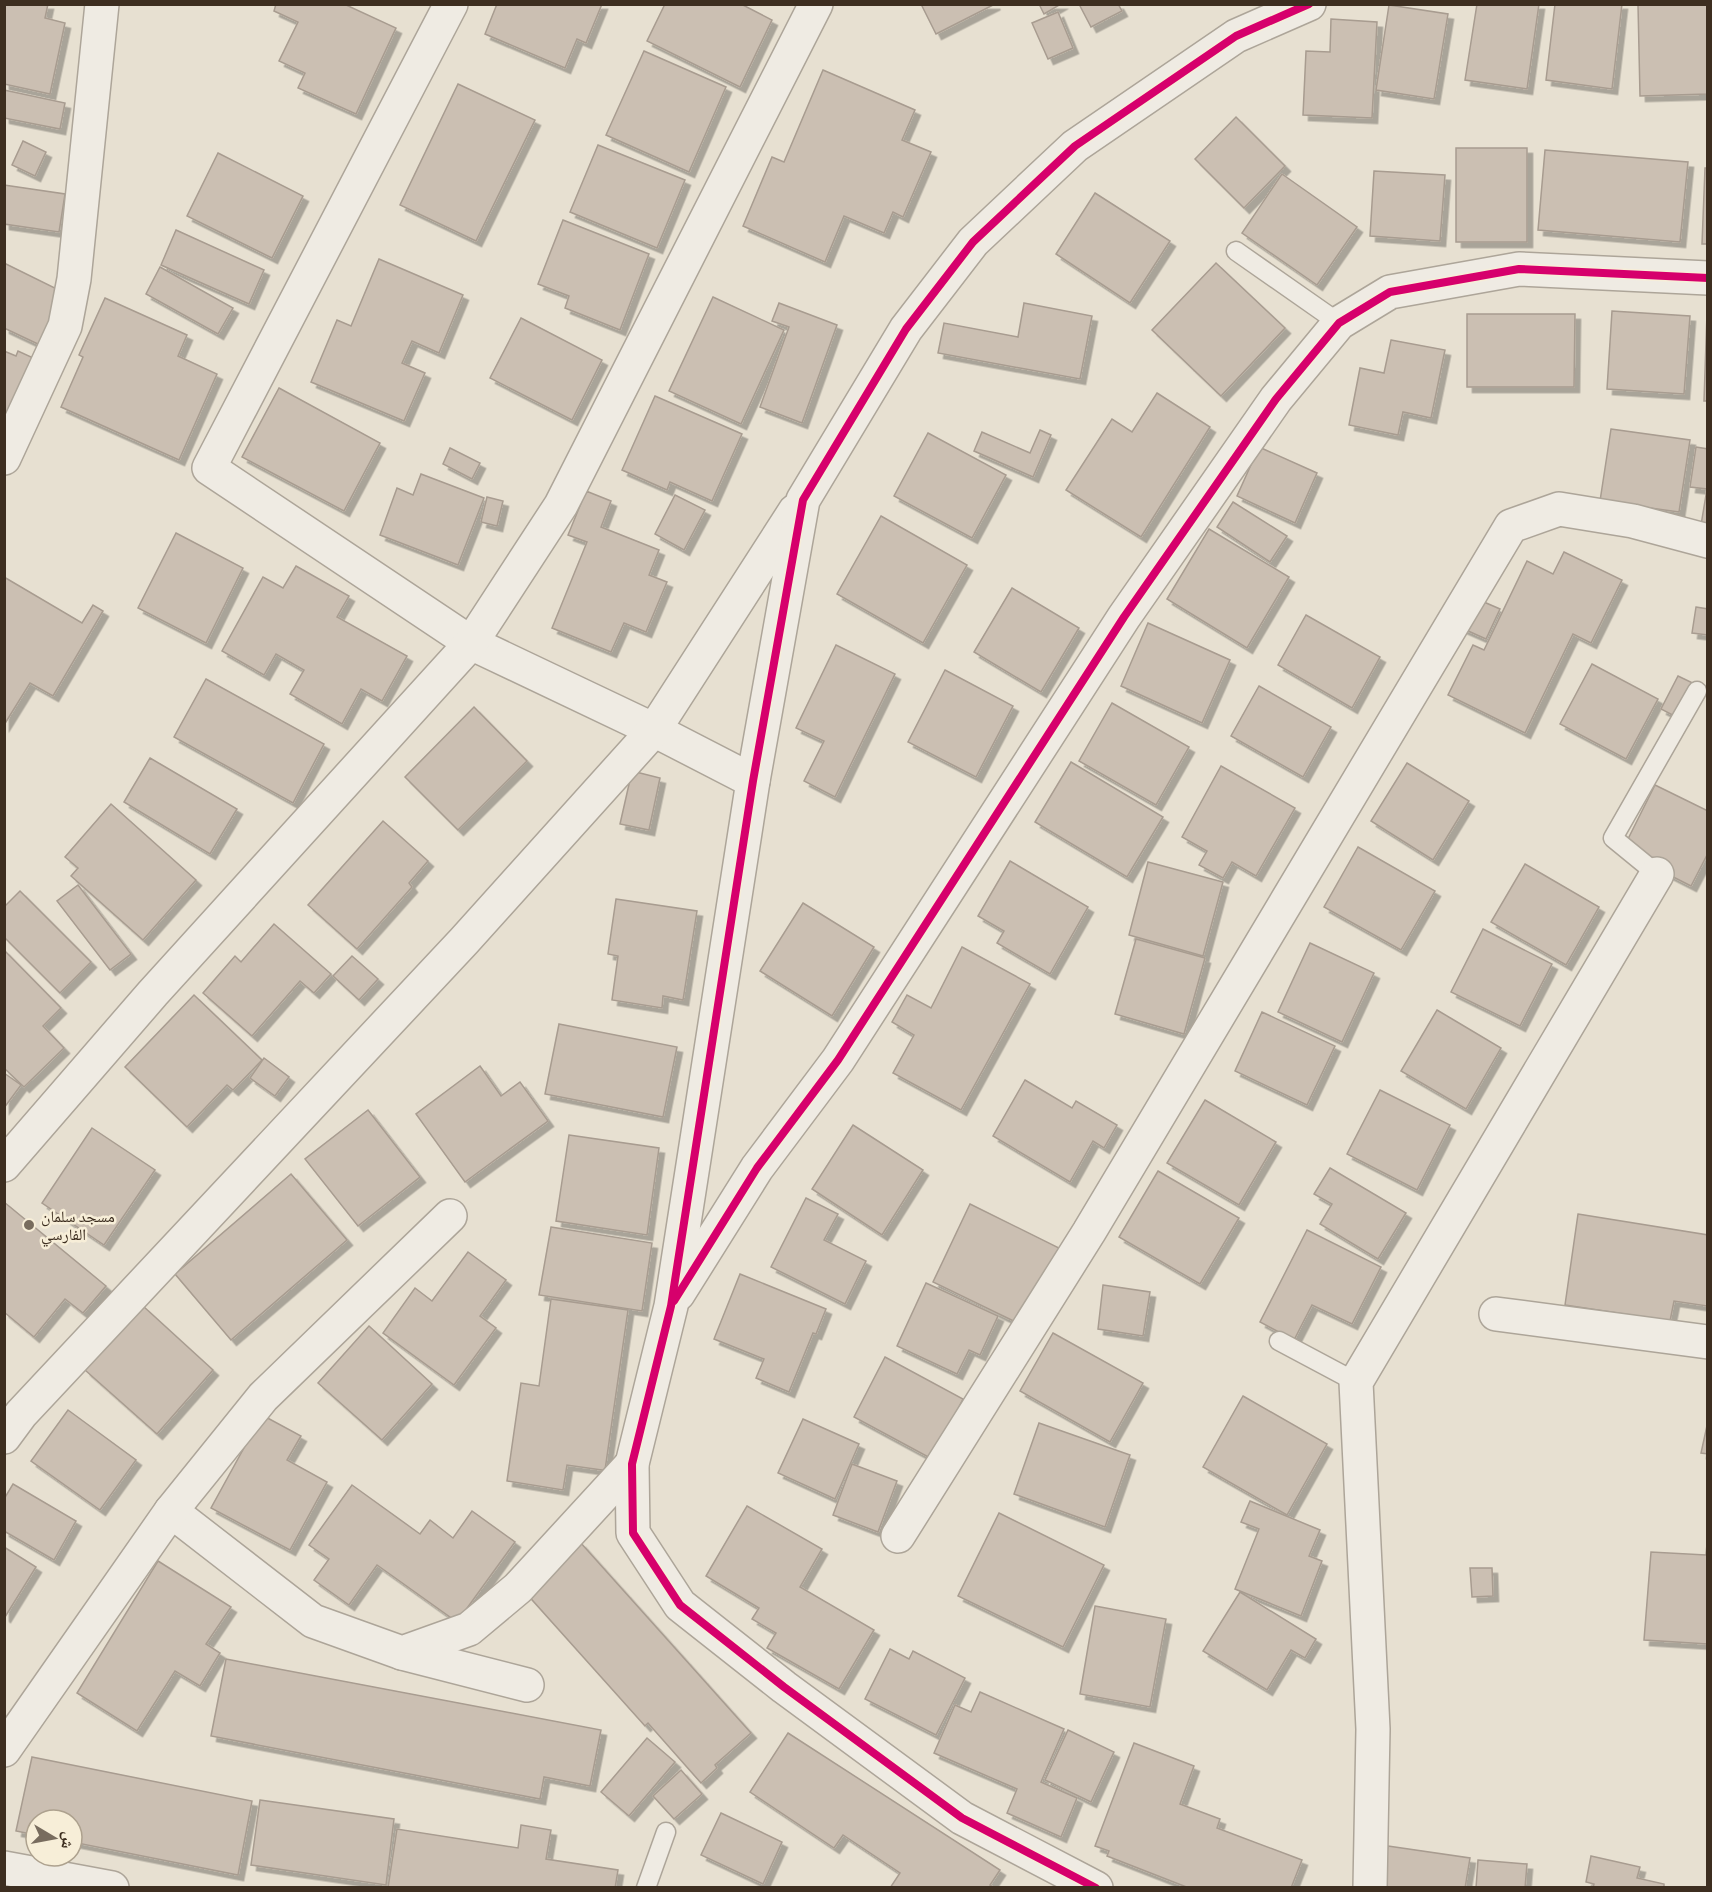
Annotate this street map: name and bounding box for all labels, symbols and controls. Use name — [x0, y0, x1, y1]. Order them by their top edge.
place label: مسجد سلمان الفارسي — [41, 1203, 115, 1247]
marker: مسجد سلمان الفارسي — [22, 1218, 36, 1232]
north arrow — [24, 1808, 84, 1868]
text: ش — [56, 1830, 83, 1851]

